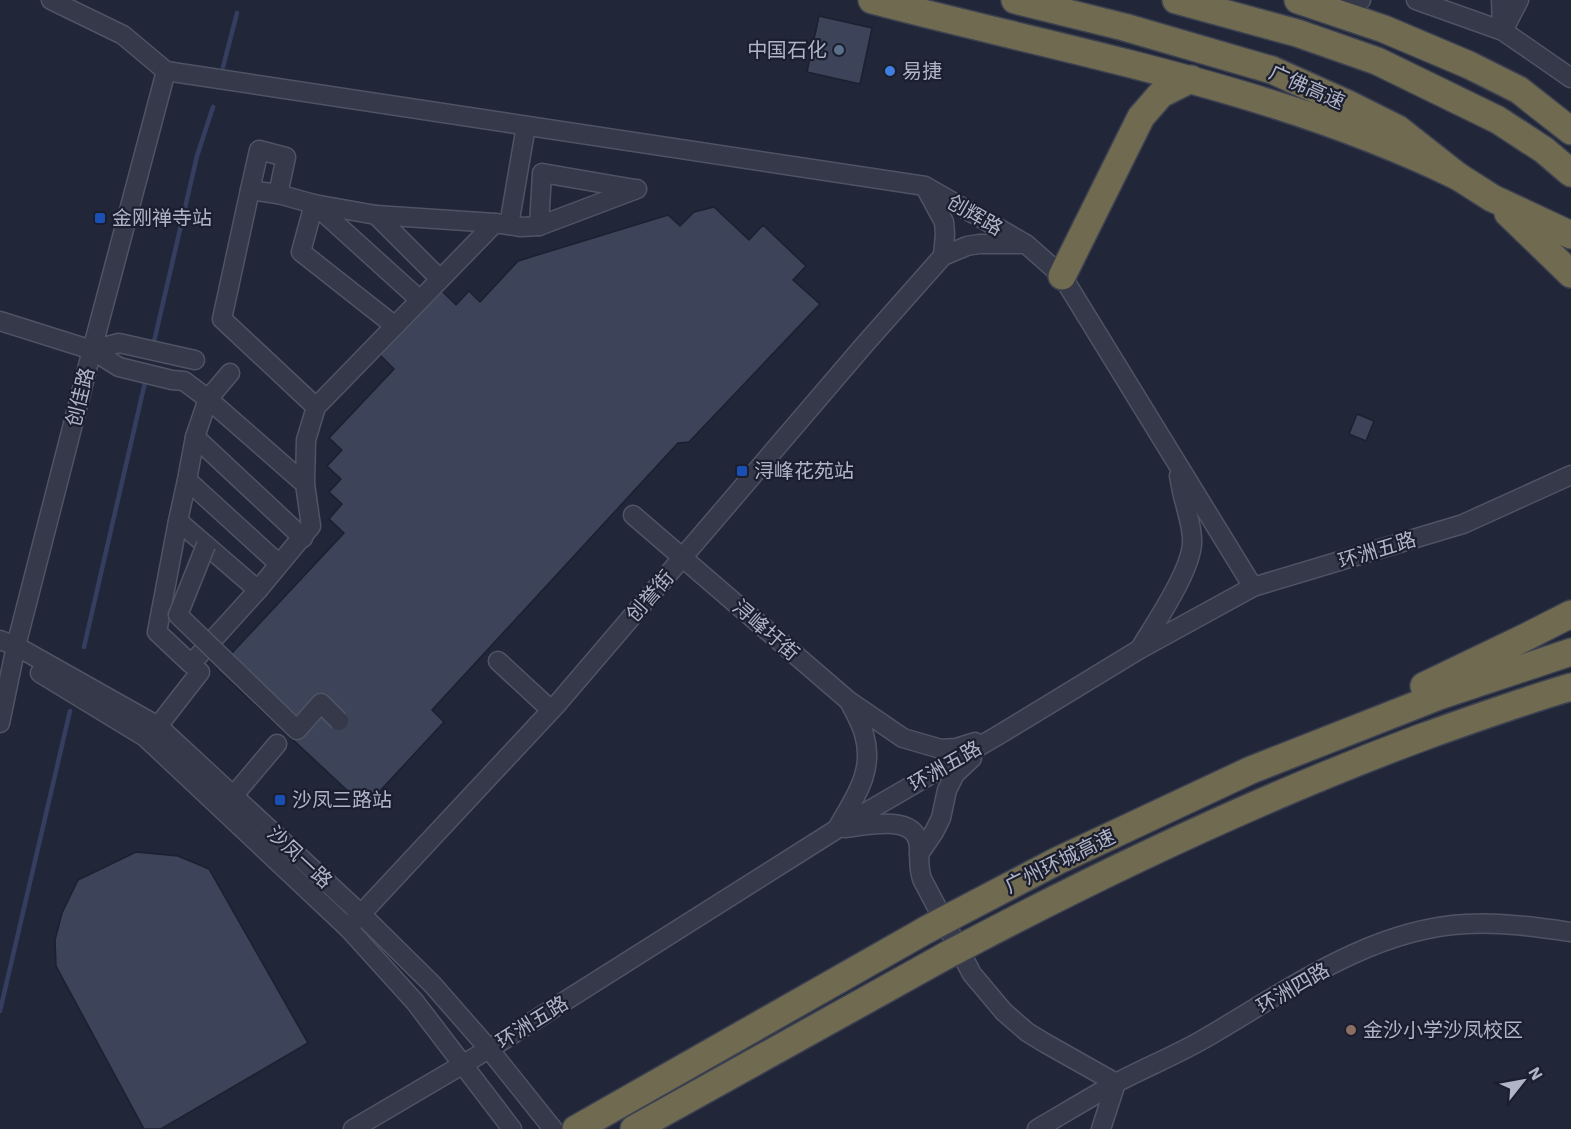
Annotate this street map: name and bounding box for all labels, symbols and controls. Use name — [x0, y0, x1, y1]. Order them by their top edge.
place label: 中国石化 — [747, 36, 827, 63]
marker: 中国石化 — [832, 43, 846, 57]
place label: 易捷 — [902, 57, 942, 84]
street label: 广佛高速 — [1265, 58, 1349, 115]
marker: 易捷 — [883, 64, 897, 78]
street label: 创辉路 — [943, 188, 1008, 241]
place label: 金刚禅寺站 — [112, 204, 212, 231]
marker: 金刚禅寺站 — [93, 211, 107, 225]
street label: 创佳路 — [59, 365, 100, 429]
place label: 浔峰花苑站 — [754, 457, 854, 484]
marker: 浔峰花苑站 — [735, 464, 749, 478]
street label: 环洲五路 — [1335, 525, 1419, 574]
street label: 创誉街 — [620, 564, 679, 627]
street label: 浔峰圩街 — [727, 593, 805, 666]
street label: 环洲五路 — [903, 734, 986, 797]
place label: 沙凤三路站 — [292, 786, 392, 813]
marker: 沙凤三路站 — [273, 793, 287, 807]
street label: 沙凤一路 — [262, 819, 339, 894]
street label: 广州环城高速 — [1000, 822, 1120, 899]
street label: 环洲四路 — [1251, 956, 1334, 1019]
street label: 环洲五路 — [491, 989, 573, 1054]
place label: 金沙小学沙凤校区 — [1363, 1016, 1523, 1043]
marker: 金沙小学沙凤校区 — [1344, 1023, 1358, 1037]
north arrow — [1493, 1051, 1553, 1111]
text: N — [1524, 1063, 1547, 1083]

